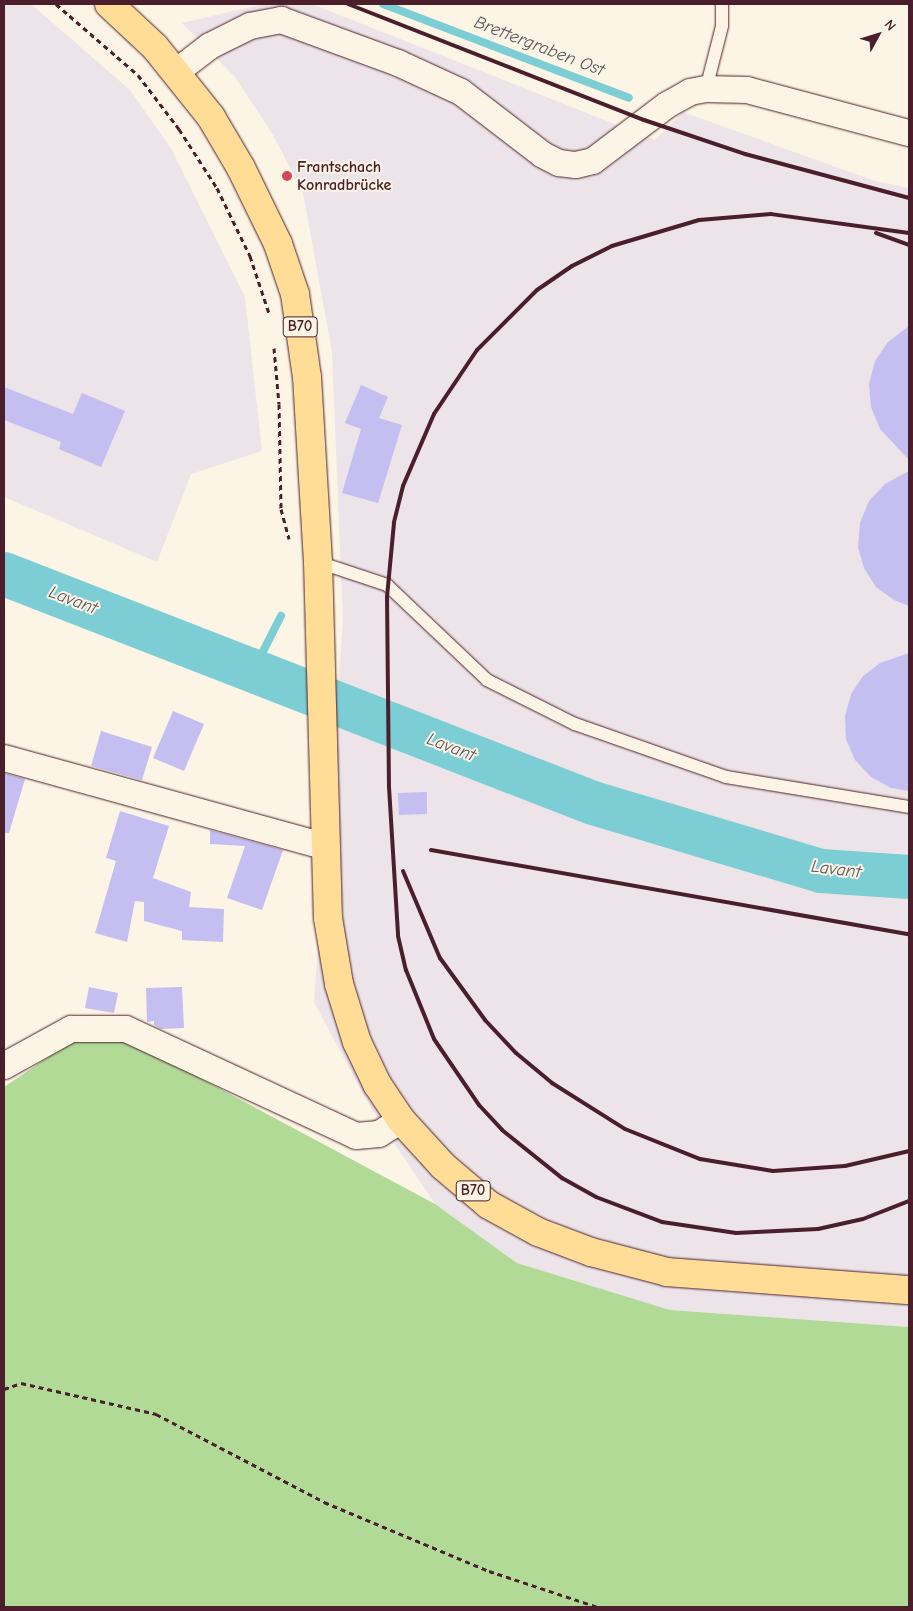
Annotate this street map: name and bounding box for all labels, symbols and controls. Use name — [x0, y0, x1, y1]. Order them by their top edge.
north arrow — [853, 10, 903, 60]
water label: Brettergraben Ost — [471, 12, 607, 82]
text: N — [881, 16, 900, 34]
place label: Frantschach Konradbrücke — [297, 157, 391, 195]
marker: Frantschach Konradbrücke — [281, 170, 293, 182]
road number: B70 — [282, 314, 318, 340]
water label: Lavant — [46, 582, 100, 620]
water label: Lavant — [424, 729, 478, 767]
water label: Lavant — [810, 856, 862, 884]
road number: B70 — [456, 1178, 490, 1204]

